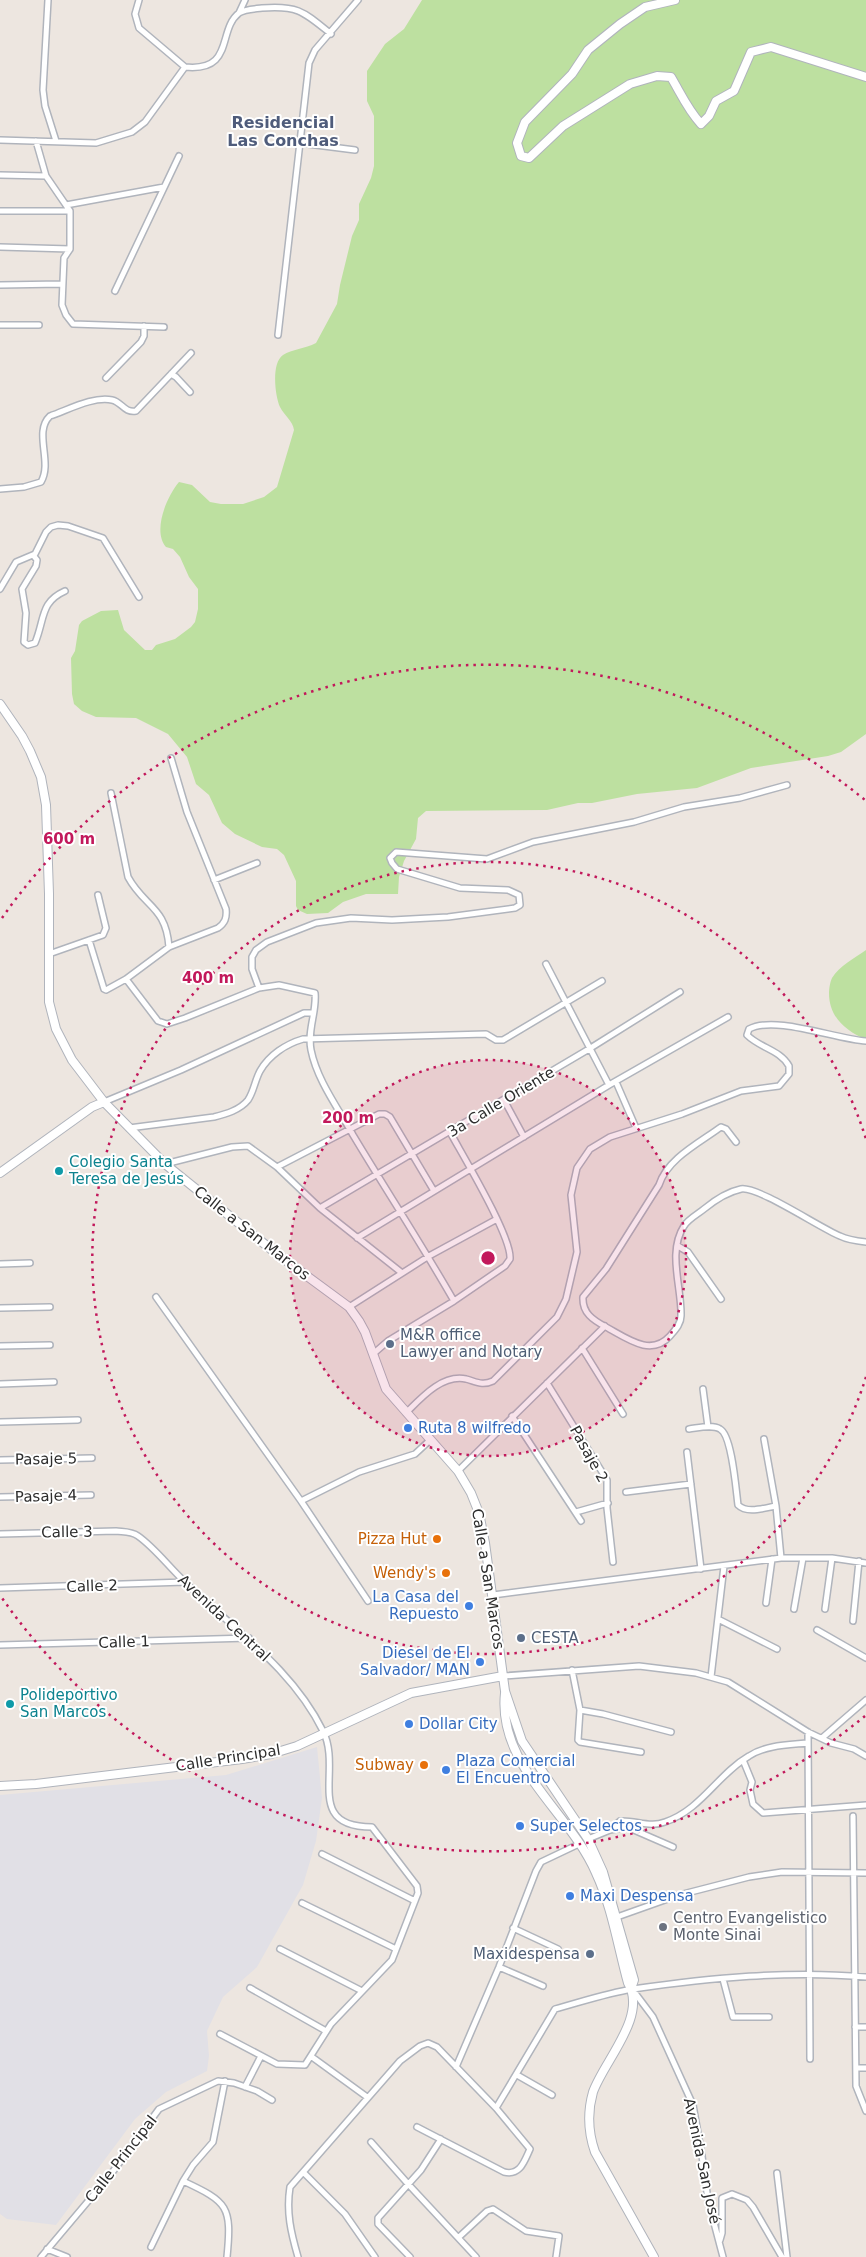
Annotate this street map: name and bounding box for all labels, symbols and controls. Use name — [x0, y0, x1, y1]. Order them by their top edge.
district label: Residencial Las Conchas — [227, 113, 339, 150]
text: 600 m — [43, 830, 95, 848]
text: 400 m — [182, 969, 234, 987]
street label: 3a Calle Oriente — [444, 1063, 558, 1141]
text: 200 m — [322, 1109, 374, 1127]
place label: Colegio Santa Teresa de Jesús — [68, 1153, 184, 1188]
marker: Colegio Santa Teresa de Jesús — [53, 1165, 65, 1177]
street label: Calle a San Marcos — [190, 1182, 314, 1284]
centre of rings — [479, 1249, 497, 1267]
place label: M&R office Lawyer and Notary — [400, 1326, 542, 1361]
marker: M&R office Lawyer and Notary — [384, 1338, 396, 1350]
place label: Ruta 8 wilfredo — [418, 1419, 531, 1437]
marker: Ruta 8 wilfredo — [402, 1422, 414, 1434]
street label: Pasaje 2 — [566, 1422, 612, 1486]
street label: Pasaje 5 — [15, 1449, 77, 1469]
street label: Pasaje 4 — [15, 1486, 77, 1506]
street label: Calle a San Marcos — [468, 1507, 508, 1651]
street label: Calle 3 — [41, 1523, 93, 1541]
place label: Pizza Hut — [358, 1530, 427, 1548]
marker: Pizza Hut — [431, 1533, 443, 1545]
place label: Wendy's — [373, 1564, 436, 1582]
marker: Wendy's — [440, 1567, 452, 1579]
street label: Avenida Central — [174, 1571, 274, 1665]
street label: Calle 2 — [66, 1576, 118, 1596]
place label: La Casa del Repuesto — [372, 1588, 459, 1623]
marker: La Casa del Repuesto — [463, 1600, 475, 1612]
place label: CESTA — [531, 1629, 579, 1647]
street label: Calle 1 — [98, 1632, 150, 1652]
marker: CESTA — [515, 1632, 527, 1644]
place label: Diesel de El Salvador/ MAN — [360, 1644, 470, 1679]
marker: Diesel de El Salvador/ MAN — [474, 1656, 486, 1668]
place label: Polideportivo San Marcos — [20, 1686, 118, 1721]
marker: Polideportivo San Marcos — [4, 1698, 16, 1710]
place label: Dollar City — [419, 1715, 498, 1733]
marker: Dollar City — [403, 1718, 415, 1730]
street label: Calle Principal — [174, 1741, 282, 1775]
place label: Plaza Comercial El Encuentro — [456, 1752, 575, 1787]
place label: Subway — [355, 1756, 414, 1774]
marker: Subway — [418, 1759, 430, 1771]
marker: Plaza Comercial El Encuentro — [440, 1764, 452, 1776]
place label: Super Selectos — [530, 1817, 642, 1835]
marker: Super Selectos — [514, 1820, 526, 1832]
place label: Maxi Despensa — [580, 1887, 694, 1905]
marker: Maxi Despensa — [564, 1890, 576, 1902]
place label: Centro Evangelistico Monte Sinai — [673, 1909, 827, 1944]
marker: Centro Evangelistico Monte Sinai — [657, 1921, 669, 1933]
place label: Maxidespensa — [473, 1945, 580, 1963]
marker: Maxidespensa — [584, 1948, 596, 1960]
street label: Avenida San José — [680, 2096, 724, 2226]
street label: Calle Principal — [81, 2112, 161, 2206]

